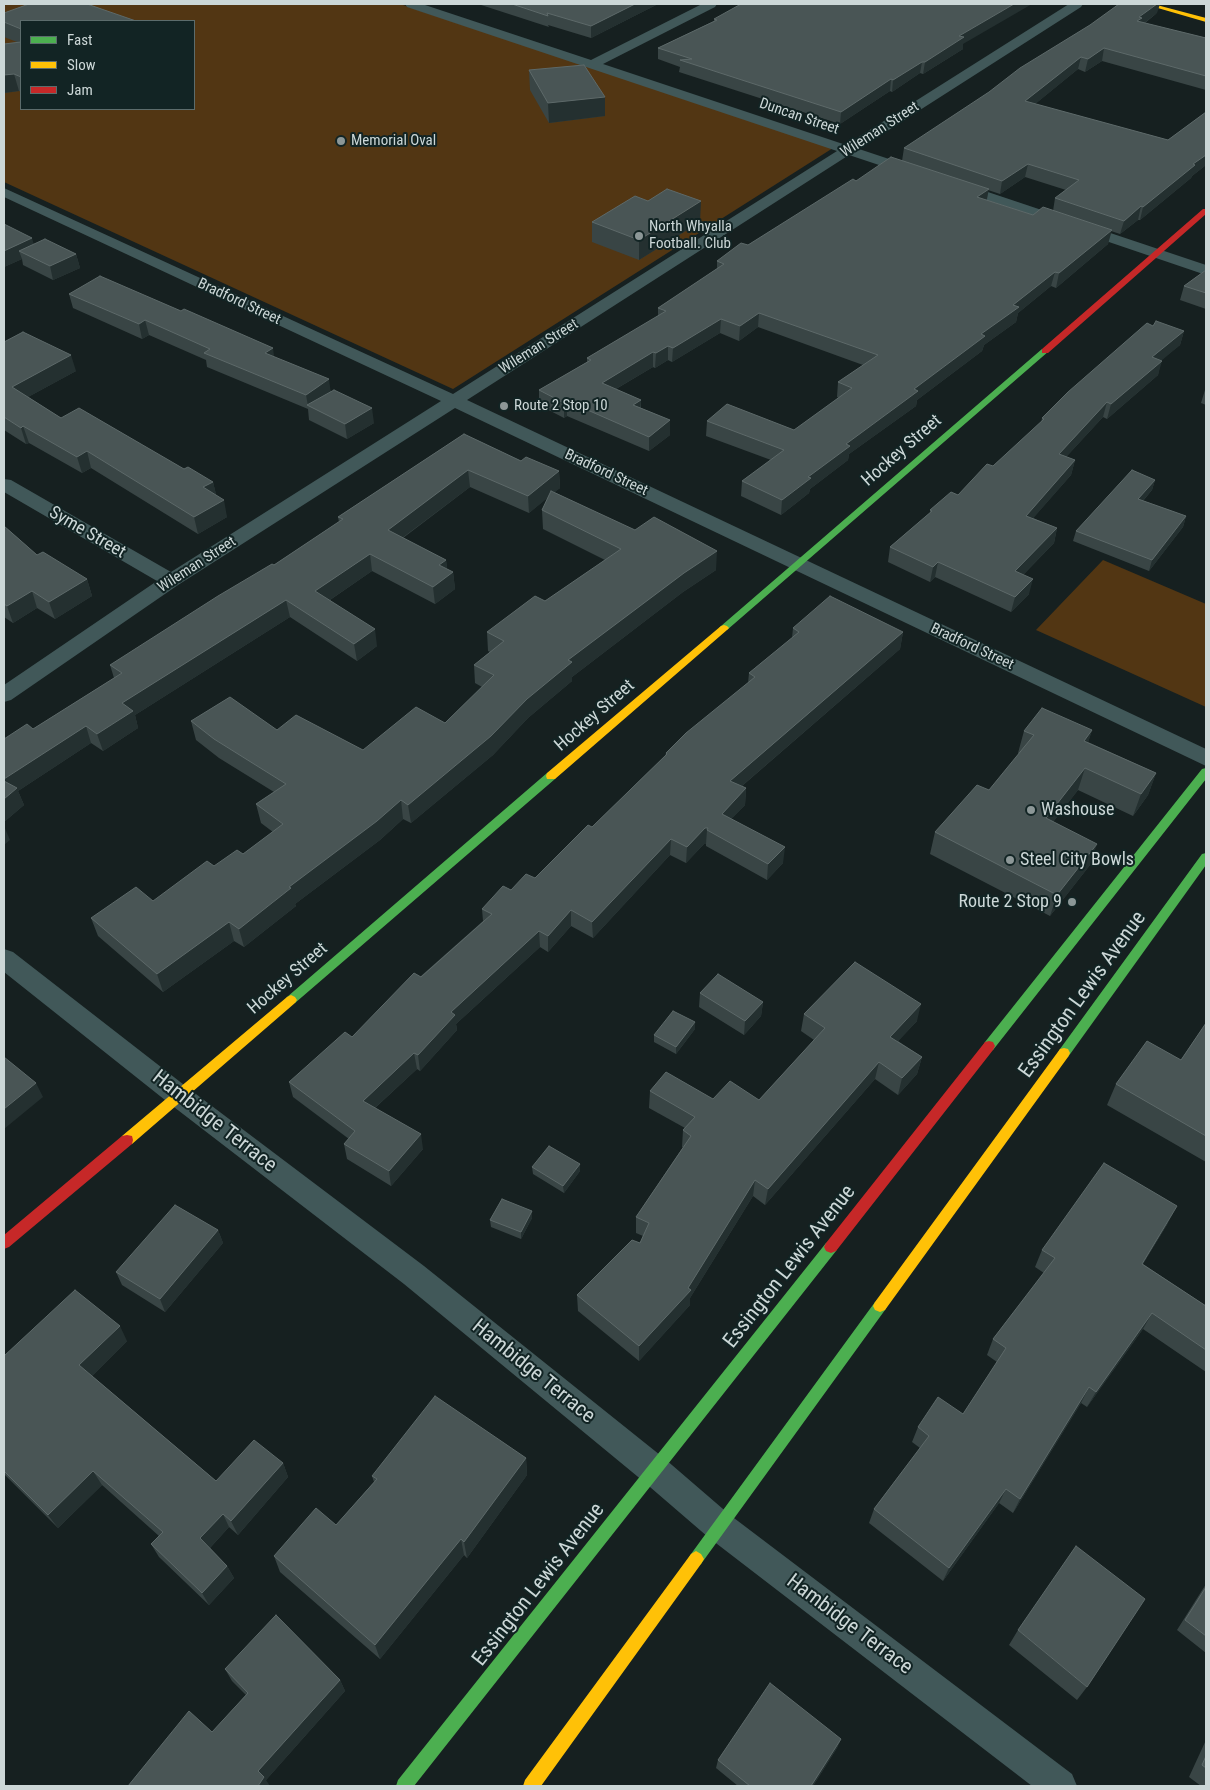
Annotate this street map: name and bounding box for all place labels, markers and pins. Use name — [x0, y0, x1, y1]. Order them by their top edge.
place label: Memorial Oval — [351, 132, 436, 150]
marker: Memorial Oval — [335, 135, 347, 147]
place label: North Whyalla Football. Club — [649, 218, 732, 253]
marker: North Whyalla Football. Club — [633, 230, 645, 242]
place label: Route 2 Stop 10 — [514, 397, 608, 415]
marker: Route 2 Stop 10 — [498, 400, 510, 412]
place label: Washouse — [1041, 799, 1114, 821]
marker: Washouse — [1025, 804, 1037, 816]
place label: Steel City Bowls — [1020, 849, 1134, 871]
marker: Steel City Bowls — [1004, 854, 1016, 866]
place label: Route 2 Stop 9 — [958, 891, 1062, 913]
marker: Route 2 Stop 9 — [1066, 896, 1078, 908]

